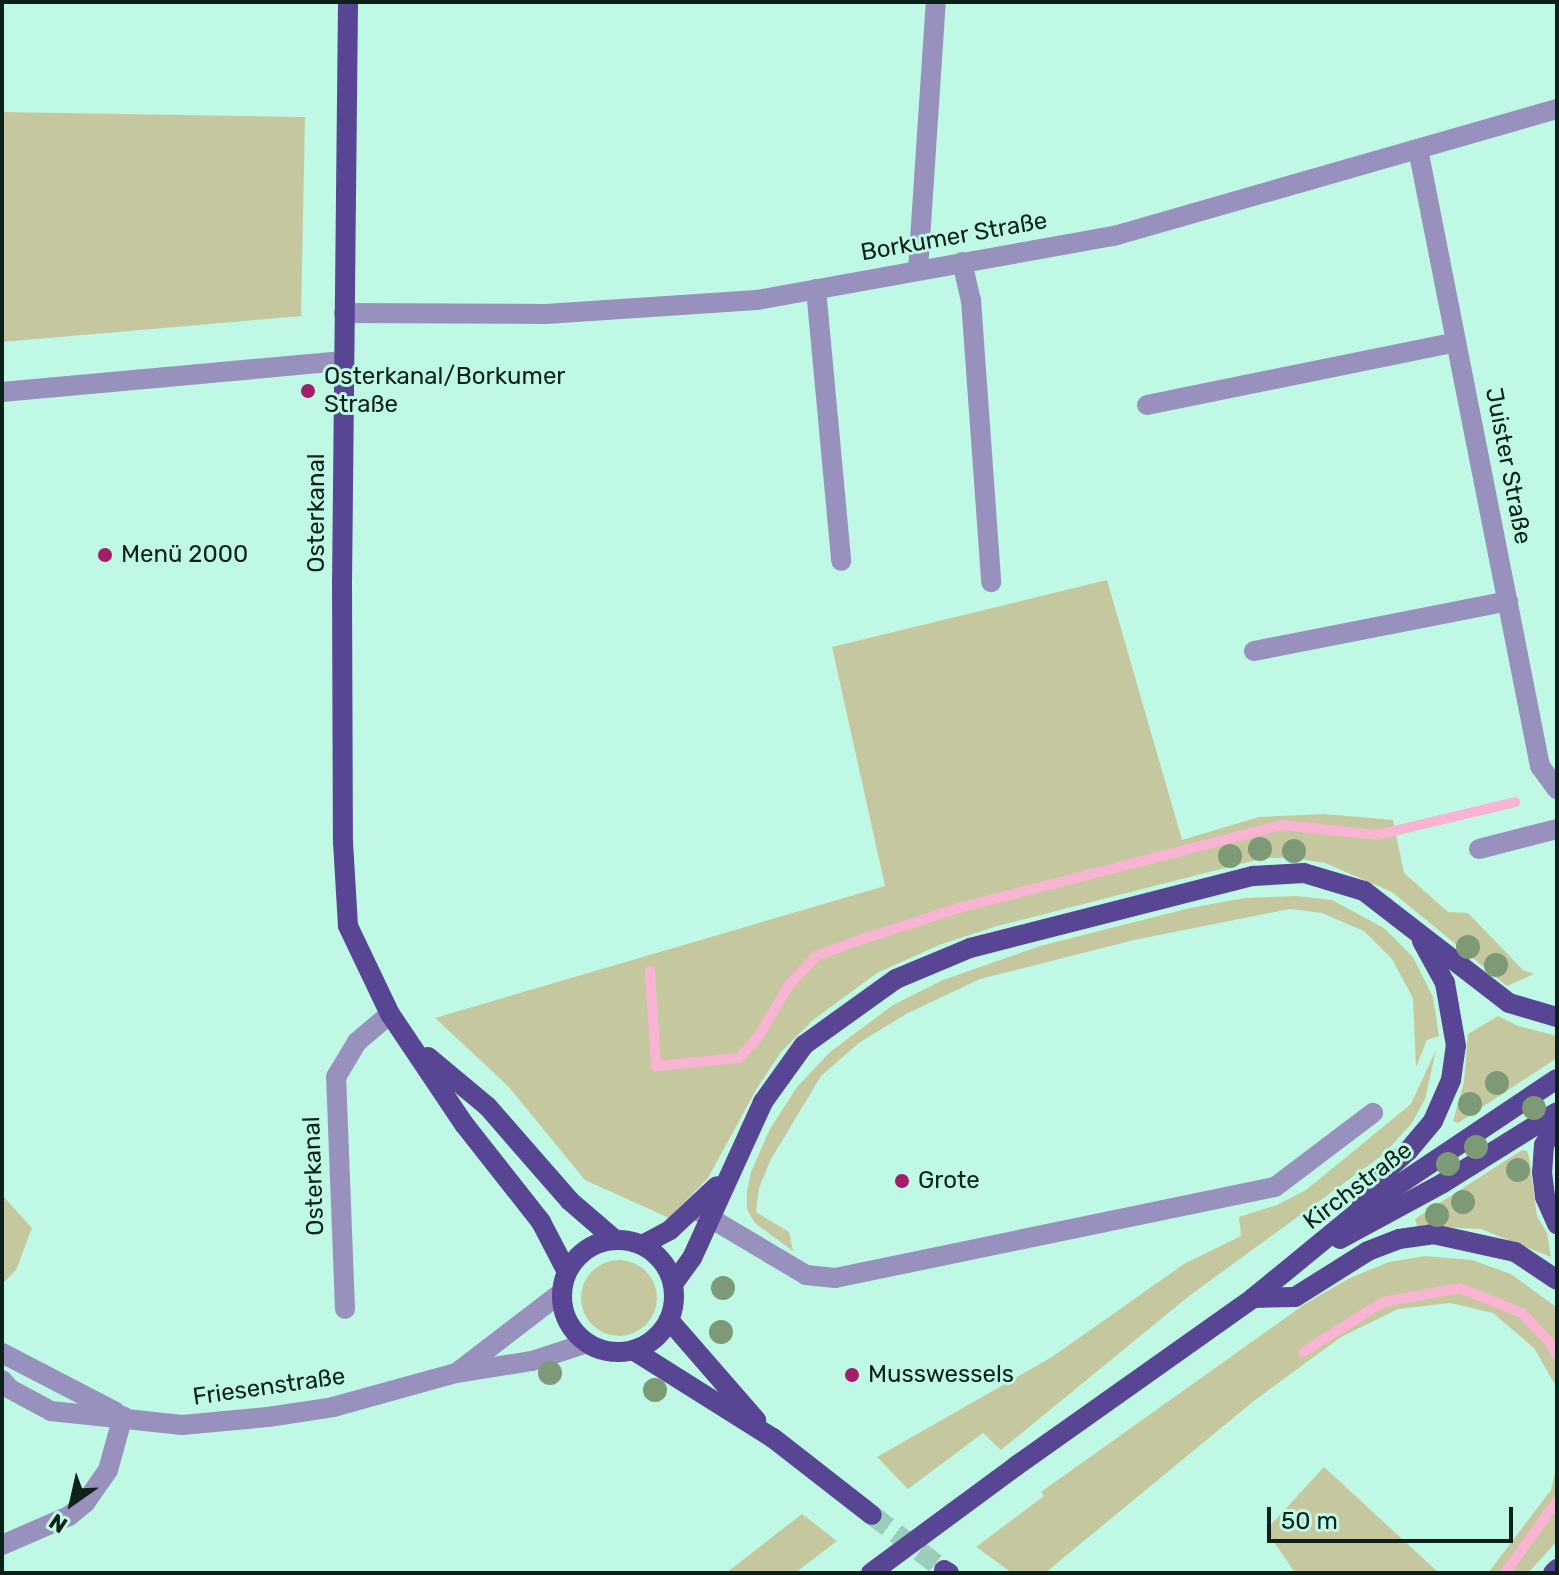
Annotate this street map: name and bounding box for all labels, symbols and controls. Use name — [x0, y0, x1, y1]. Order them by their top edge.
street label: Borkumer Straße — [858, 206, 1050, 268]
place label: Osterkanal/Borkumer Straße — [324, 363, 565, 419]
marker: Osterkanal/Borkumer Straße — [299, 382, 317, 400]
street label: Juister Straße — [1479, 385, 1537, 547]
street label: Osterkanal — [303, 453, 331, 573]
place label: Menü 2000 — [121, 541, 248, 569]
marker: Menü 2000 — [96, 546, 114, 564]
street label: Osterkanal — [298, 1116, 330, 1236]
street label: Kirchstraße — [1298, 1136, 1418, 1236]
place label: Grote — [918, 1167, 980, 1195]
marker: Grote — [893, 1172, 911, 1190]
place label: Musswessels — [868, 1361, 1014, 1389]
street label: Friesenstraße — [191, 1362, 347, 1412]
marker: Musswessels — [843, 1366, 861, 1384]
north arrow — [32, 1463, 112, 1543]
scale bar — [1271, 1491, 1517, 1541]
text: 50 m — [1281, 1507, 1338, 1535]
text: N — [44, 1508, 72, 1539]

